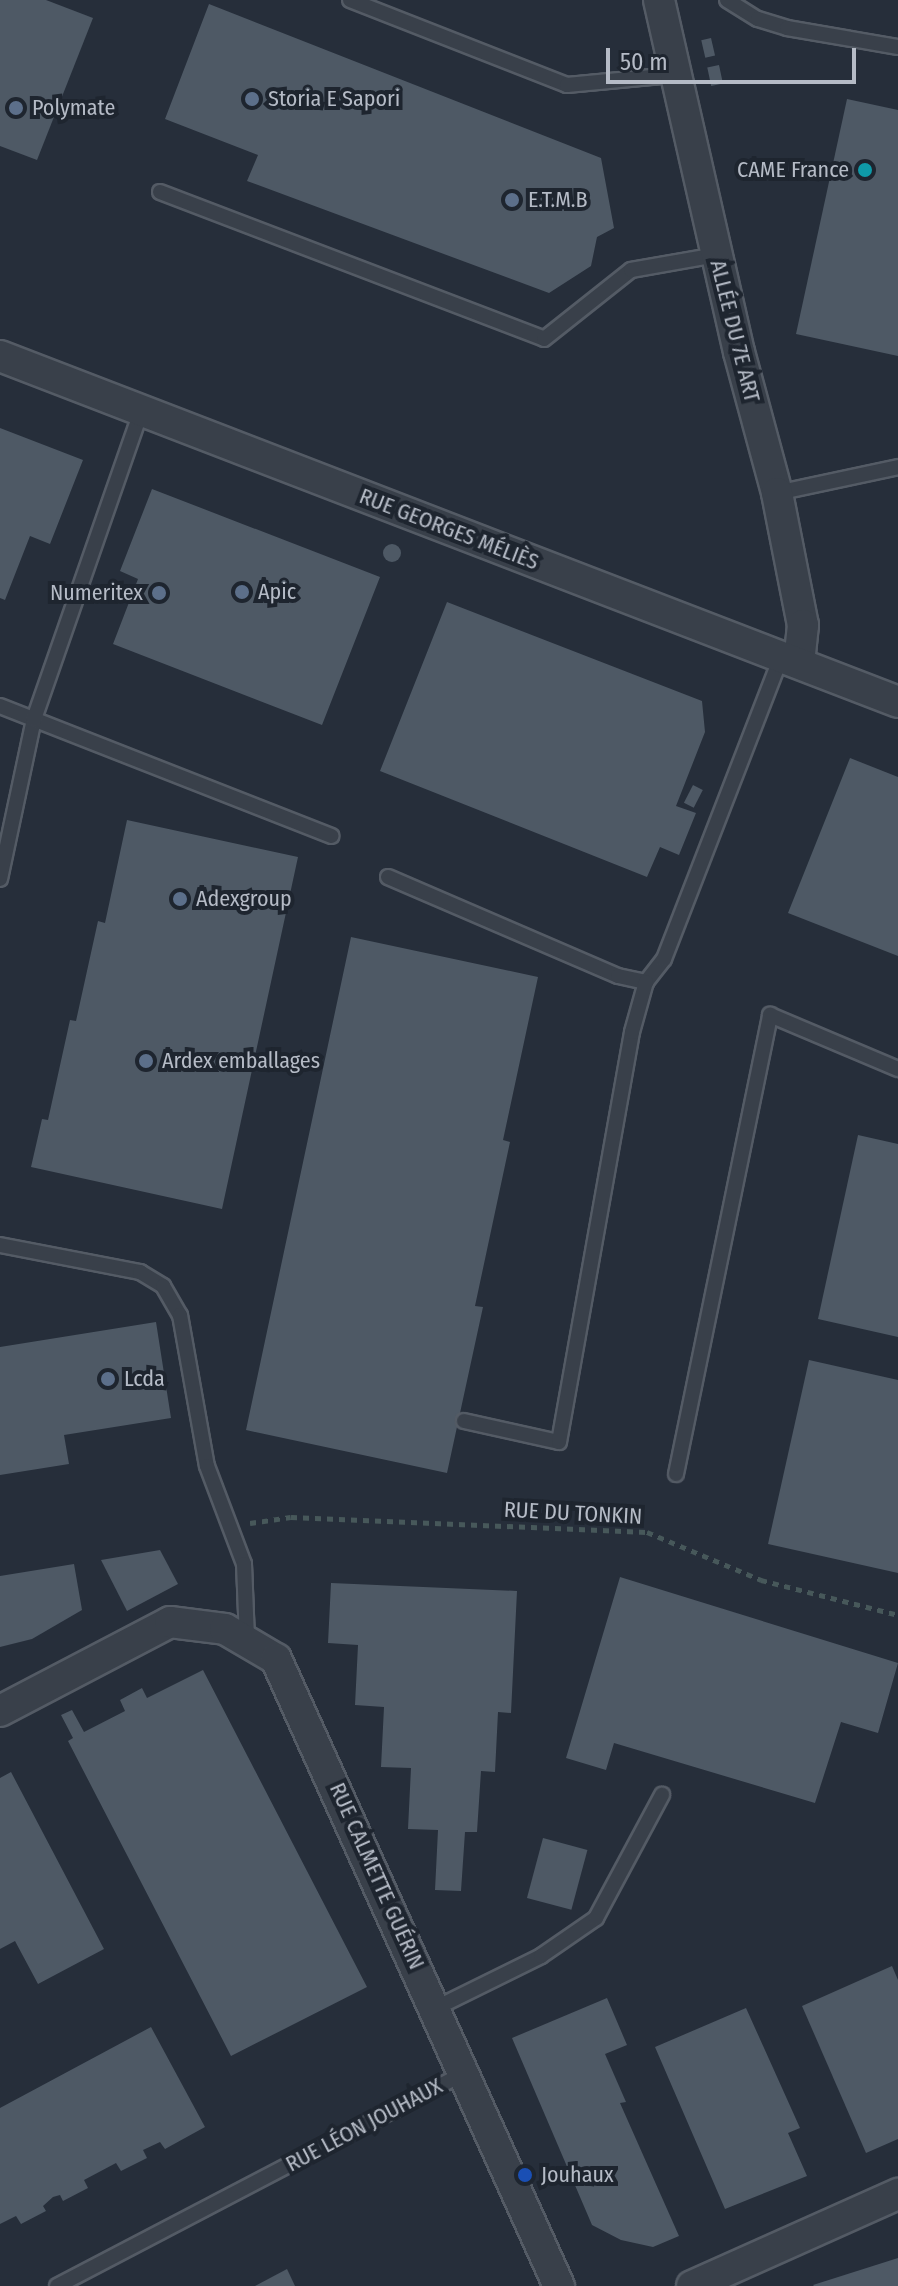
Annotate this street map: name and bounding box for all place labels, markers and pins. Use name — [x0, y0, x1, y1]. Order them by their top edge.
place label: Storia E Sapori — [268, 86, 400, 112]
marker: Storia E Sapori — [243, 90, 261, 108]
place label: Polymate — [32, 95, 115, 121]
marker: Polymate — [7, 99, 25, 117]
place label: CAME France — [737, 157, 849, 183]
marker: CAME France — [856, 161, 874, 179]
place label: E.T.M.B — [528, 187, 588, 213]
marker: E.T.M.B — [503, 191, 521, 209]
place label: Apic — [258, 579, 296, 605]
place label: Numeritex — [50, 580, 143, 606]
marker: Apic — [233, 583, 251, 601]
marker: Numeritex — [150, 584, 168, 602]
place label: Adexgroup — [196, 886, 292, 912]
marker: Adexgroup — [171, 890, 189, 908]
place label: Ardex emballages — [162, 1048, 320, 1074]
marker: Ardex emballages — [137, 1052, 155, 1070]
place label: Lcda — [124, 1366, 165, 1392]
marker: Lcda — [99, 1370, 117, 1388]
place label: Jouhaux — [541, 2162, 614, 2188]
marker: Jouhaux — [516, 2166, 534, 2184]

